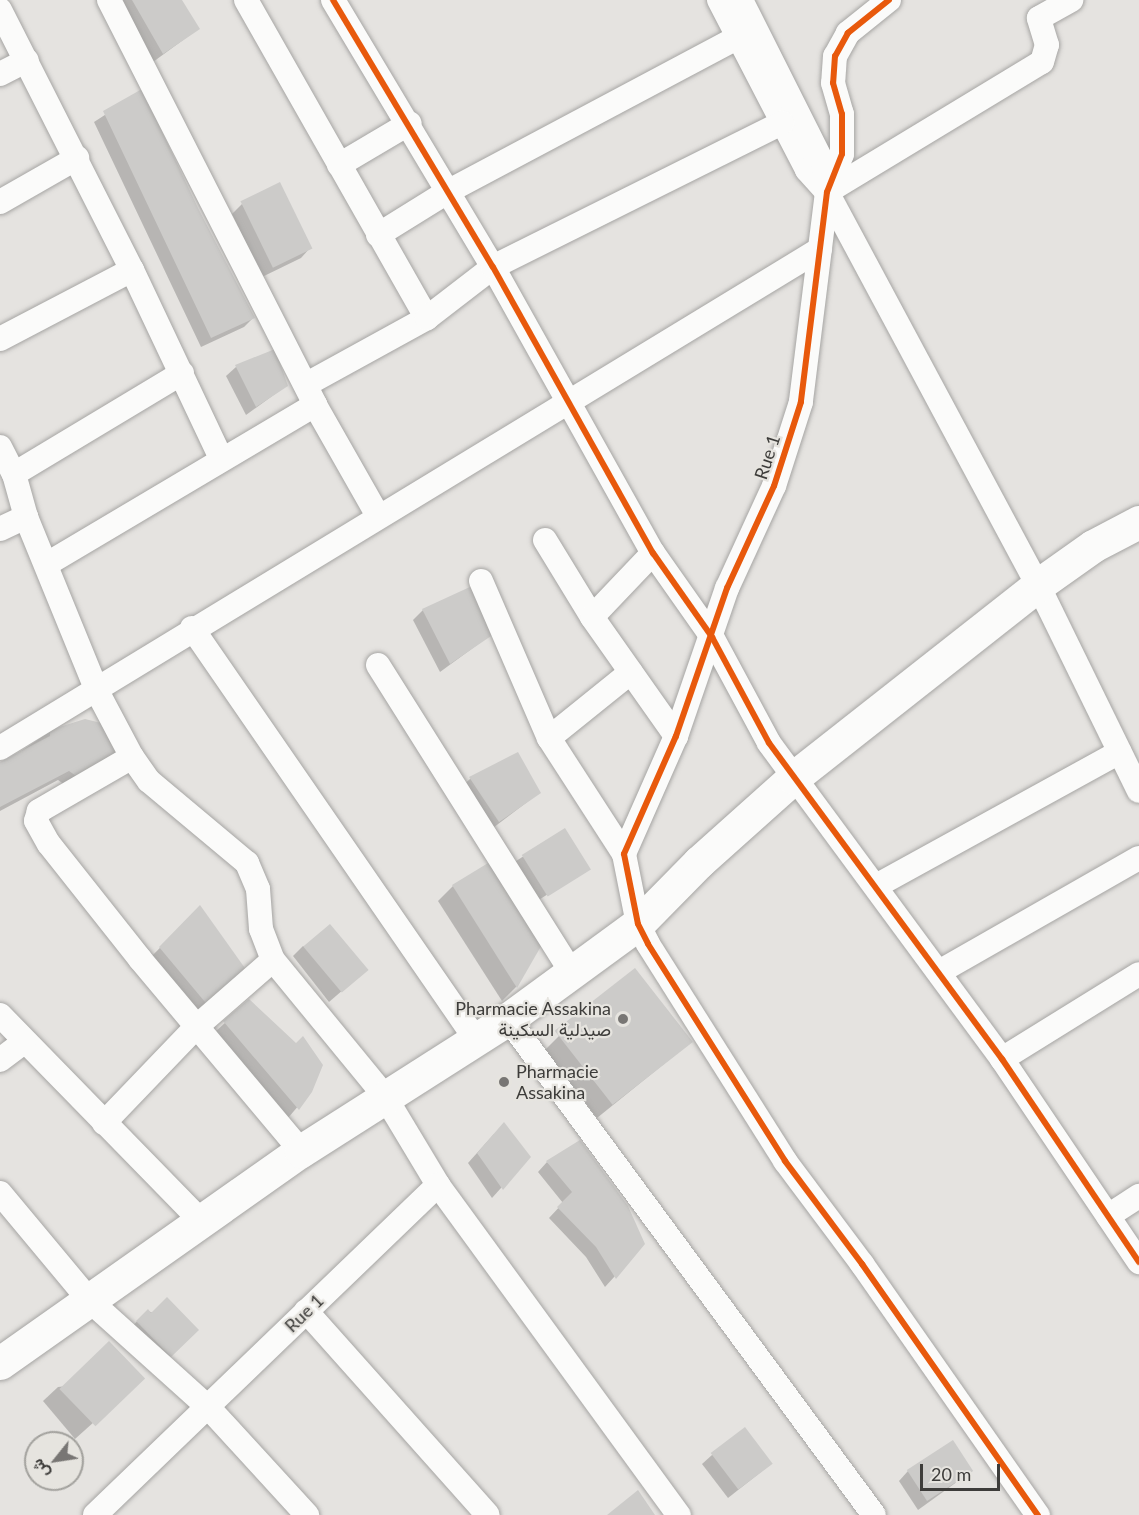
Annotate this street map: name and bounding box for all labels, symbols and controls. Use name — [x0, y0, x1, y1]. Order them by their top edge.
street label: Rue 1 — [750, 432, 784, 482]
place label: Pharmacie Assakina صيدلية السكينة — [455, 998, 611, 1040]
marker: Pharmacie Assakina صيدلية السكينة — [616, 1012, 630, 1026]
place label: Pharmacie Assakina — [516, 1061, 598, 1104]
marker: Pharmacie Assakina — [497, 1075, 511, 1089]
street label: Rue 1 — [280, 1289, 328, 1337]
north arrow — [24, 1431, 84, 1491]
scale bar — [923, 1452, 1002, 1490]
text: ش — [27, 1456, 53, 1482]
text: 20 m — [931, 1463, 971, 1485]

